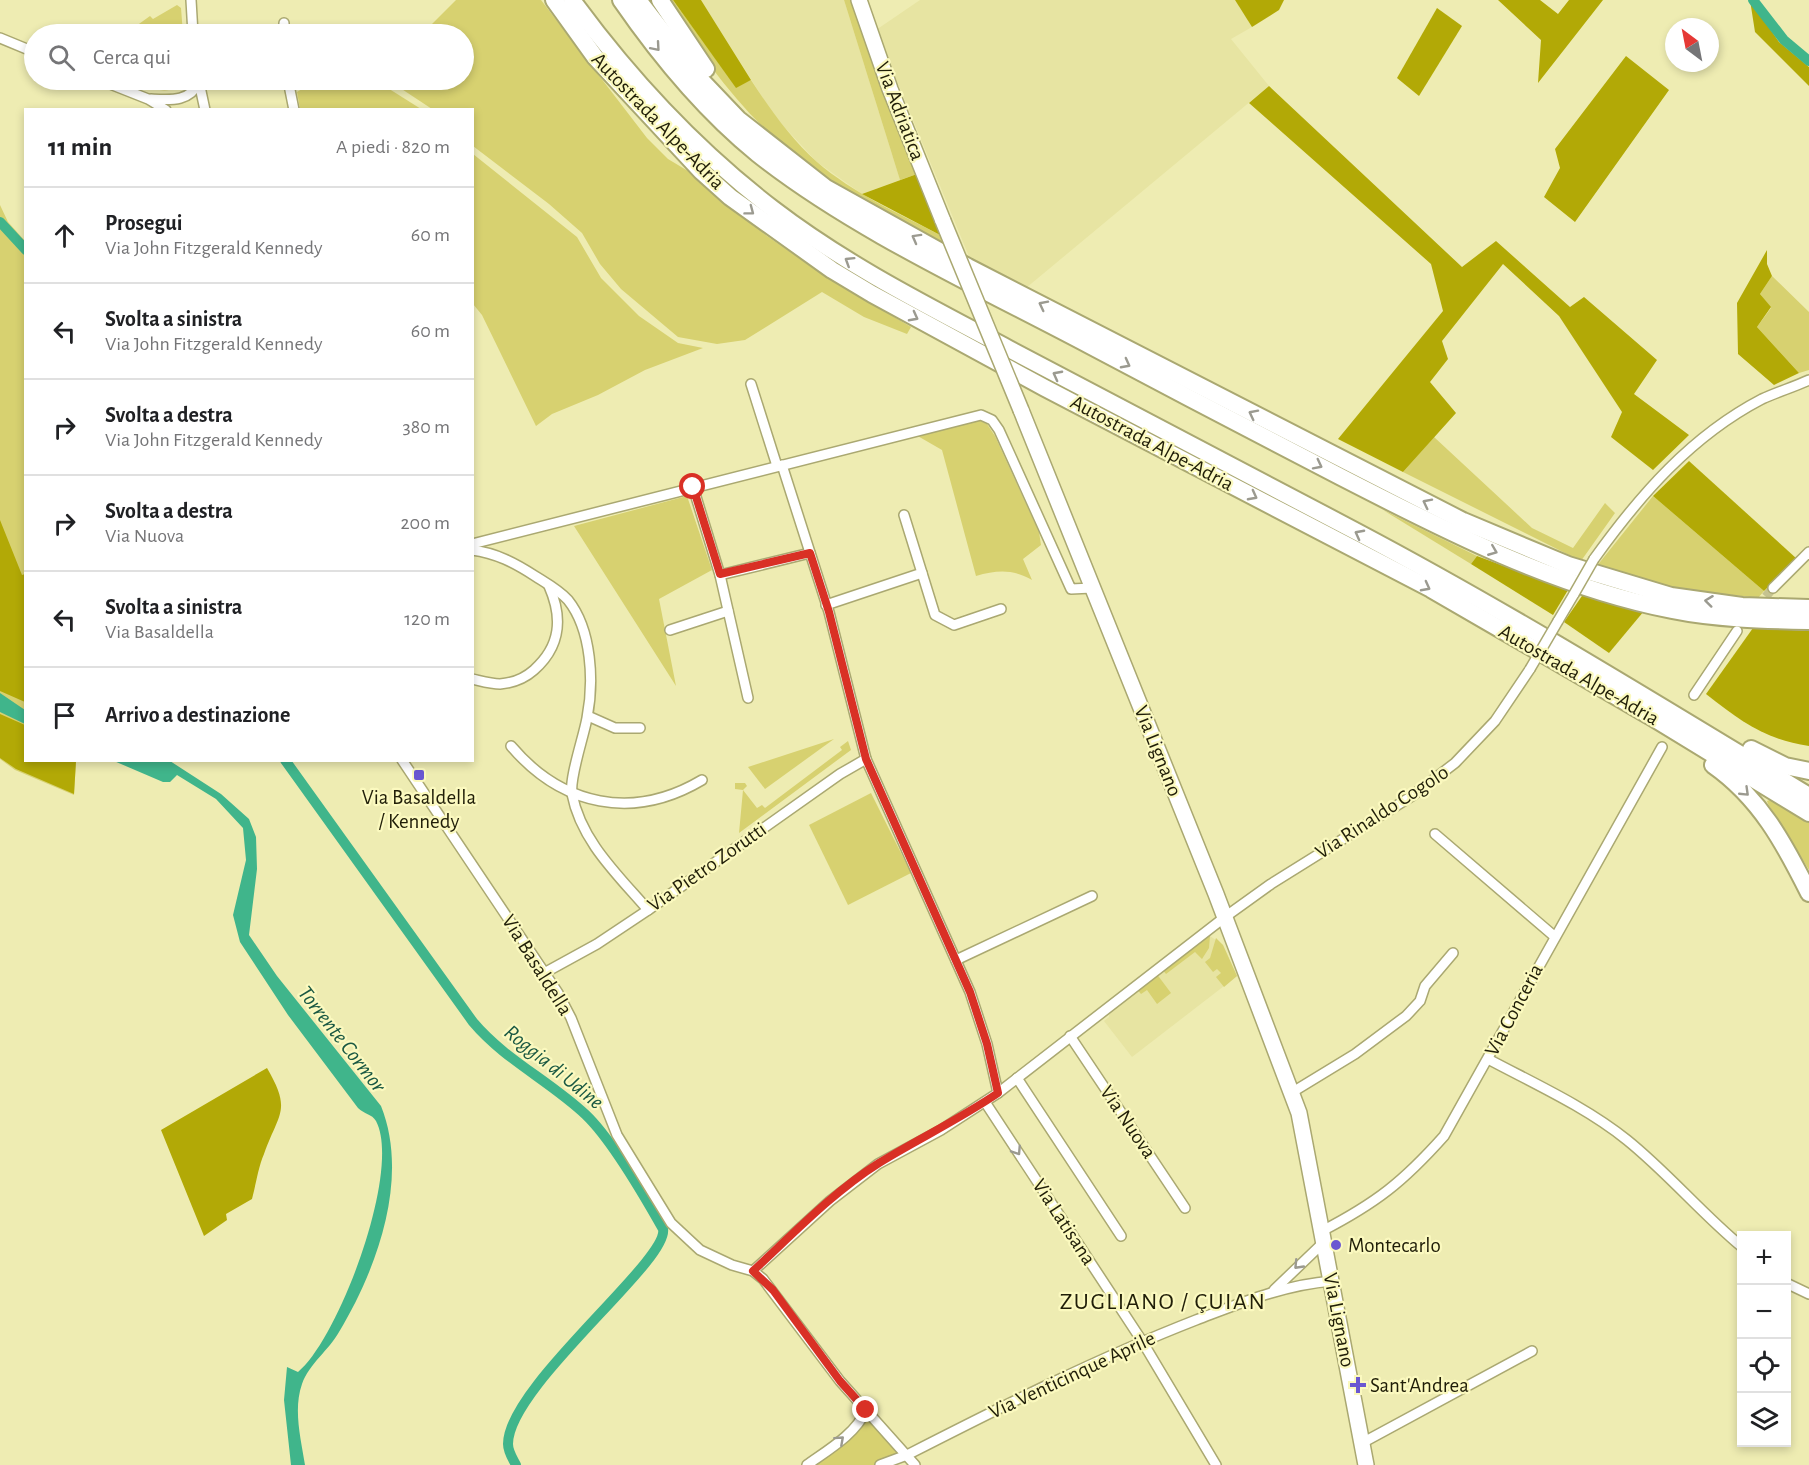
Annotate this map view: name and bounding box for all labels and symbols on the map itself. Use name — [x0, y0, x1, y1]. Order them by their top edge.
north arrow — [1665, 18, 1719, 72]
one-way arrow — [649, 40, 660, 51]
street label: Autostrada Alpe-Adria — [588, 49, 729, 194]
street label: Via Adriatica — [872, 59, 928, 163]
one-way arrow — [743, 204, 754, 215]
one-way arrow — [912, 234, 923, 245]
one-way arrow — [845, 256, 855, 268]
one-way arrow — [1038, 301, 1049, 313]
one-way arrow — [907, 310, 918, 321]
one-way arrow — [1120, 357, 1131, 368]
one-way arrow — [1052, 370, 1063, 382]
street label: Autostrada Alpe-Adria — [1067, 391, 1237, 495]
one-way arrow — [1249, 410, 1260, 422]
one-way arrow — [1311, 458, 1322, 469]
route start — [679, 473, 705, 499]
one-way arrow — [1247, 489, 1257, 500]
one-way arrow — [1423, 499, 1433, 510]
one-way arrow — [1355, 529, 1366, 541]
one-way arrow — [1486, 544, 1497, 556]
one-way arrow — [1420, 580, 1430, 591]
one-way arrow — [1704, 596, 1713, 608]
street label: Autostrada Alpe-Adria — [1495, 621, 1663, 730]
street label: Via Lignano — [1130, 703, 1186, 799]
street label: Via Rinaldo Cogolo — [1312, 761, 1452, 863]
marker: Via Basaldella / Kennedy — [412, 768, 426, 782]
one-way arrow — [1738, 785, 1749, 796]
place label: Via Basaldella / Kennedy — [362, 787, 476, 832]
street label: Via Pietro Zorutti — [644, 818, 770, 916]
street label: Via Basaldella — [498, 911, 576, 1019]
street label: Via Conceria — [1481, 960, 1547, 1059]
water label: Torrente Cormor — [294, 982, 391, 1097]
water label: Roggia di Udine — [500, 1021, 608, 1113]
street label: Via Nuova — [1096, 1082, 1160, 1163]
one-way arrow — [1010, 1144, 1021, 1155]
street label: Via Latisana — [1028, 1175, 1100, 1269]
place label: Montecarlo — [1348, 1235, 1441, 1256]
marker: Montecarlo — [1329, 1238, 1343, 1252]
one-way arrow — [1294, 1258, 1305, 1268]
street label: Via Lignano — [1320, 1271, 1358, 1369]
district label: ZUGLIANO / ÇUIAN — [1060, 1290, 1266, 1314]
street label: Via Venticinque Aprile — [986, 1327, 1158, 1423]
place label: Sant'Andrea — [1370, 1375, 1469, 1396]
marker: Sant'Andrea — [1351, 1378, 1365, 1392]
route end — [852, 1396, 878, 1422]
one-way arrow — [833, 1436, 844, 1447]

